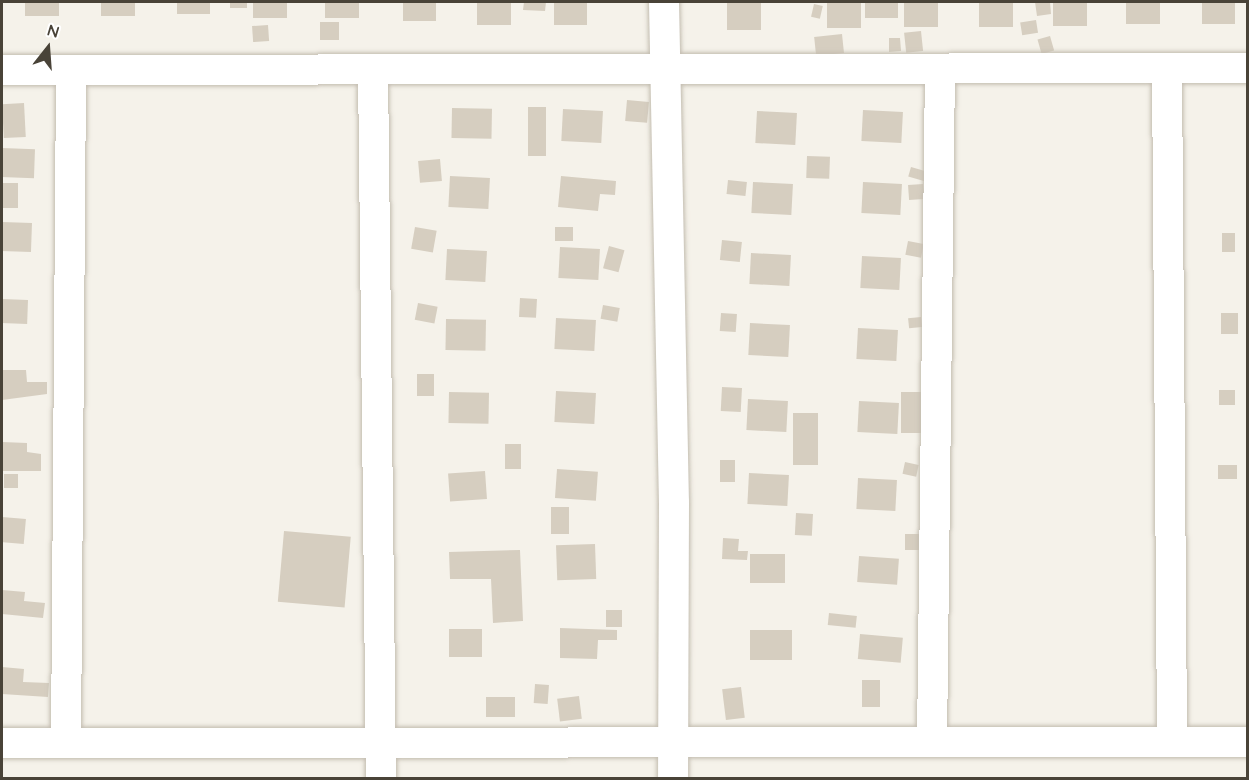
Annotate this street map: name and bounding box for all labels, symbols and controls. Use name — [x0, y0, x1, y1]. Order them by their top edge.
north arrow — [18, 18, 78, 78]
text: N — [45, 20, 62, 42]

